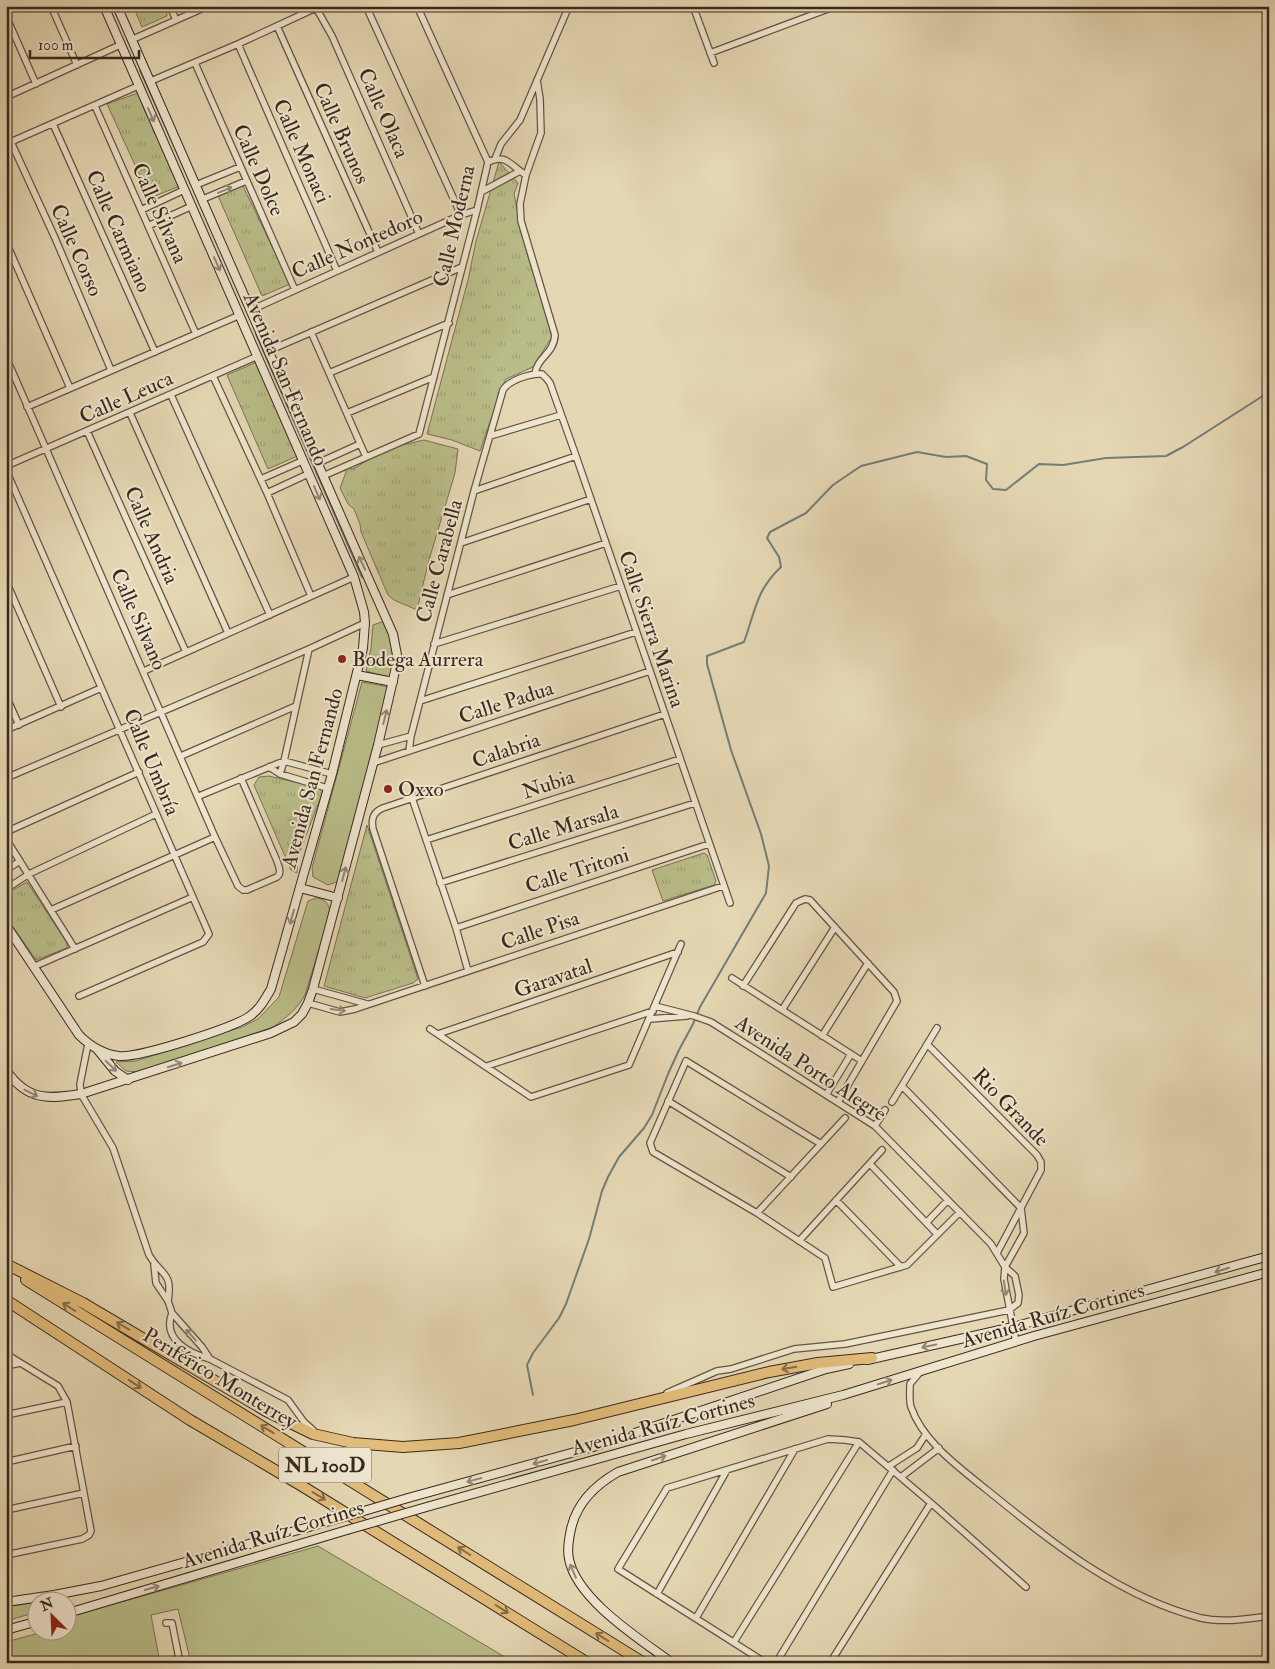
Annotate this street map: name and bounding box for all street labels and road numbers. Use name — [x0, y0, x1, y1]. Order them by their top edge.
street label: Calle Olaca — [352, 64, 416, 163]
street label: Calle Brunos — [307, 78, 376, 188]
street label: Calle Monaci — [267, 95, 337, 208]
street label: Calle Dolce — [226, 120, 291, 220]
street label: Calle Silvana — [125, 159, 194, 268]
street label: Calle Moderna — [427, 162, 482, 290]
street label: Calle Carmiano — [80, 166, 158, 297]
street label: Calle Corso — [44, 200, 109, 301]
street label: Calle Nontedoro — [287, 203, 427, 285]
street label: Avenida San Fernando — [236, 288, 334, 470]
street label: Calle Leuca — [75, 365, 178, 430]
street label: Calle Andria — [118, 482, 185, 589]
street label: Calle Carabella — [410, 496, 469, 626]
street label: Calle Sierra Marina — [612, 547, 691, 711]
street label: Calle Silvano — [104, 564, 173, 674]
street label: Calle Padua — [455, 674, 557, 730]
street label: Avenida San Fernando — [275, 685, 350, 872]
street label: Calle Umbría — [117, 705, 186, 820]
street label: Calabria — [469, 726, 544, 775]
street label: Nubia — [519, 763, 578, 806]
street label: Calle Marsala — [505, 798, 622, 857]
street label: Calle Tritoni — [522, 841, 633, 900]
street label: Calle Pisa — [497, 904, 583, 956]
street label: Garavatal — [511, 952, 596, 1004]
street label: Avenida Porto Alegre — [729, 1009, 892, 1128]
street label: Rio Grande — [967, 1062, 1055, 1152]
street label: Avenida Ruíz Cortines — [958, 1277, 1147, 1355]
street label: Periférico Monterrey — [138, 1322, 303, 1436]
street label: Avenida Ruíz Cortines — [568, 1387, 758, 1462]
road number: NL 100D — [279, 1448, 371, 1482]
street label: Avenida Ruíz Cortines — [178, 1494, 367, 1575]

